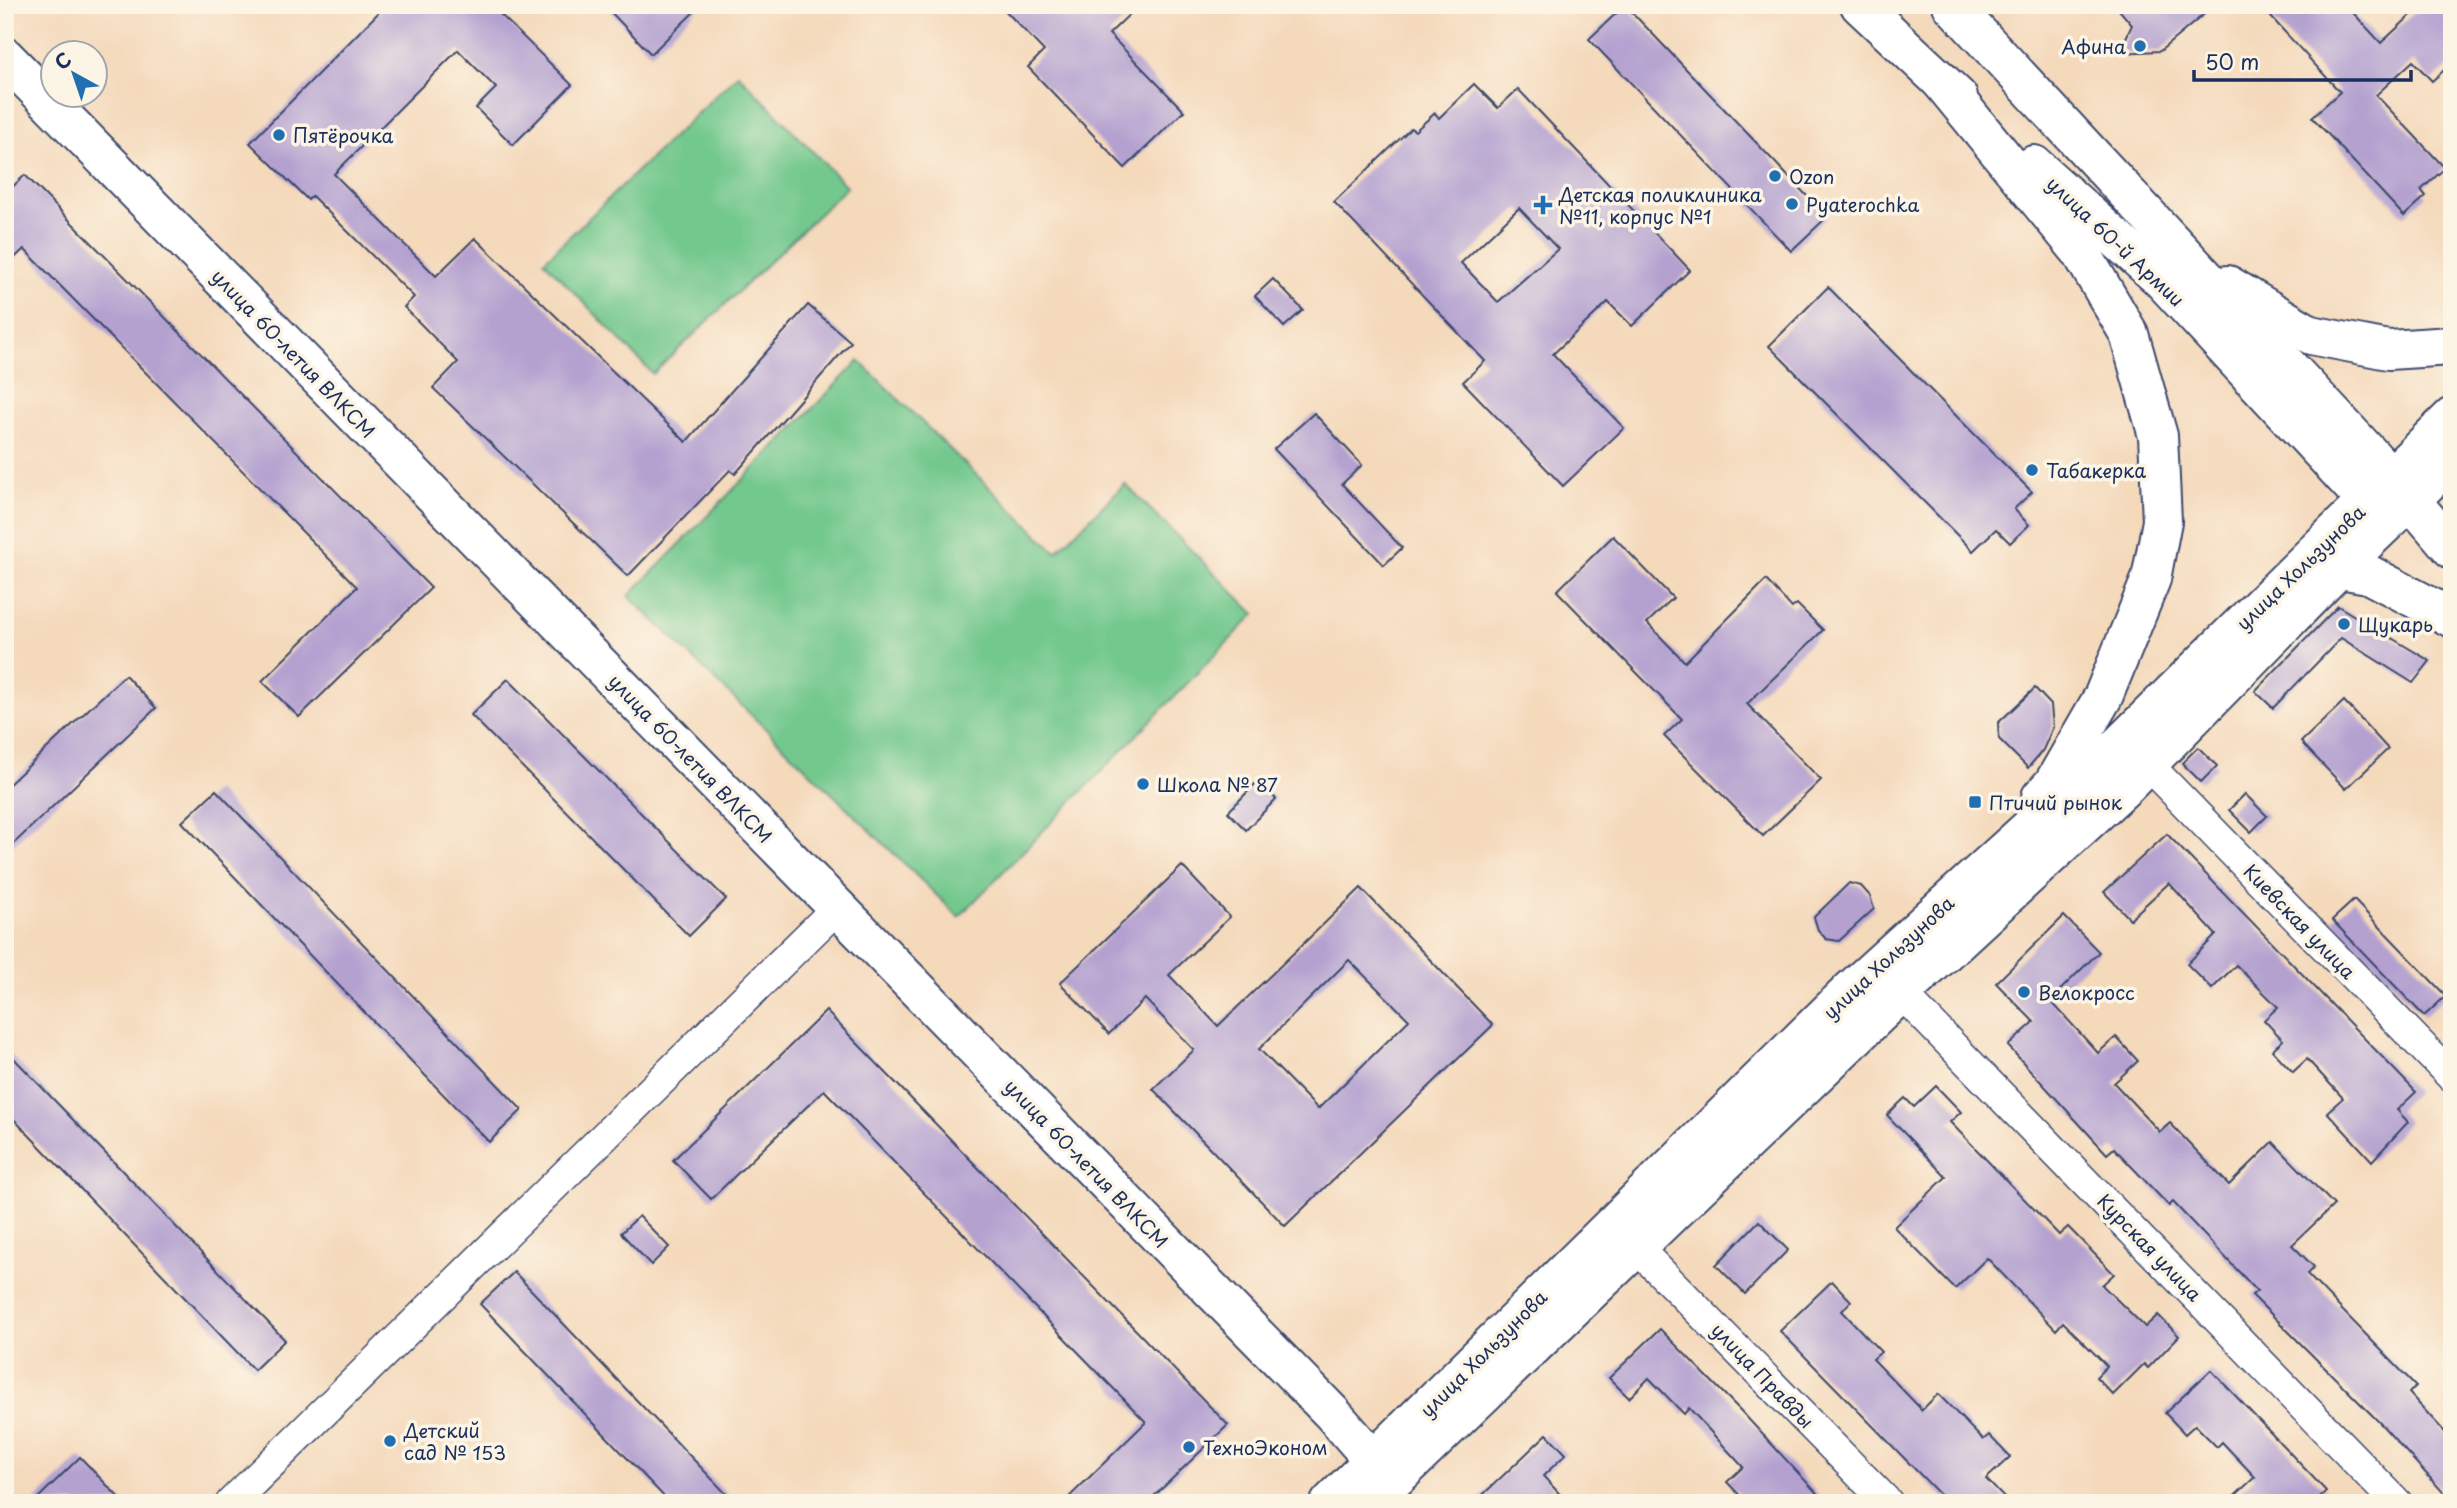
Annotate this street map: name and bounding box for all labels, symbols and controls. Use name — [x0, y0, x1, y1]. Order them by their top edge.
place label: Афина — [2061, 32, 2126, 60]
north arrow — [38, 38, 108, 108]
marker: Афина — [2132, 38, 2148, 54]
scale bar — [2194, 38, 2412, 82]
text: С — [48, 45, 77, 76]
text: 50 m — [2205, 45, 2259, 77]
place label: Пятёрочка — [293, 121, 394, 149]
marker: Пятёрочка — [271, 127, 287, 143]
place label: Ozon — [1789, 162, 1834, 190]
marker: Ozon — [1767, 168, 1783, 184]
street label: улица 60-й Армии — [2041, 170, 2191, 312]
place label: Детская поликлиника №11, корпус №1 — [1558, 180, 1762, 230]
place label: Pyaterochka — [1806, 190, 1920, 218]
marker: Детская поликлиника №11, корпус №1 — [1533, 195, 1553, 215]
marker: Pyaterochka — [1784, 196, 1800, 212]
street label: улица 60-летия ВЛКСМ — [206, 262, 382, 444]
place label: Табакерка — [2046, 456, 2146, 484]
marker: Табакерка — [2024, 462, 2040, 478]
street label: улица Хользунова — [2229, 498, 2371, 636]
place label: Щукарь — [2358, 610, 2433, 638]
marker: Щукарь — [2336, 616, 2352, 632]
street label: улица 60-летия ВЛКСМ — [603, 667, 779, 849]
place label: Школа № 87 — [1157, 770, 1278, 798]
marker: Школа № 87 — [1135, 776, 1151, 792]
place label: Птичий рынок — [1989, 788, 2123, 816]
marker: Птичий рынок — [1967, 794, 1983, 810]
street label: Киевская улица — [2238, 857, 2362, 985]
street label: улица Хользунова — [1816, 889, 1960, 1025]
place label: Велокросс — [2038, 978, 2135, 1006]
marker: Велокросс — [2016, 984, 2032, 1000]
street label: улица 60-летия ВЛКСМ — [999, 1072, 1175, 1254]
street label: Курская улица — [2091, 1187, 2209, 1307]
street label: улица Хользунова — [1413, 1283, 1553, 1423]
street label: улица Правды — [1705, 1316, 1821, 1434]
place label: Детский сад № 153 — [403, 1416, 506, 1466]
marker: Детский сад № 153 — [382, 1433, 398, 1449]
place label: ТехноЭконом — [1203, 1433, 1328, 1461]
marker: ТехноЭконом — [1181, 1439, 1197, 1455]

